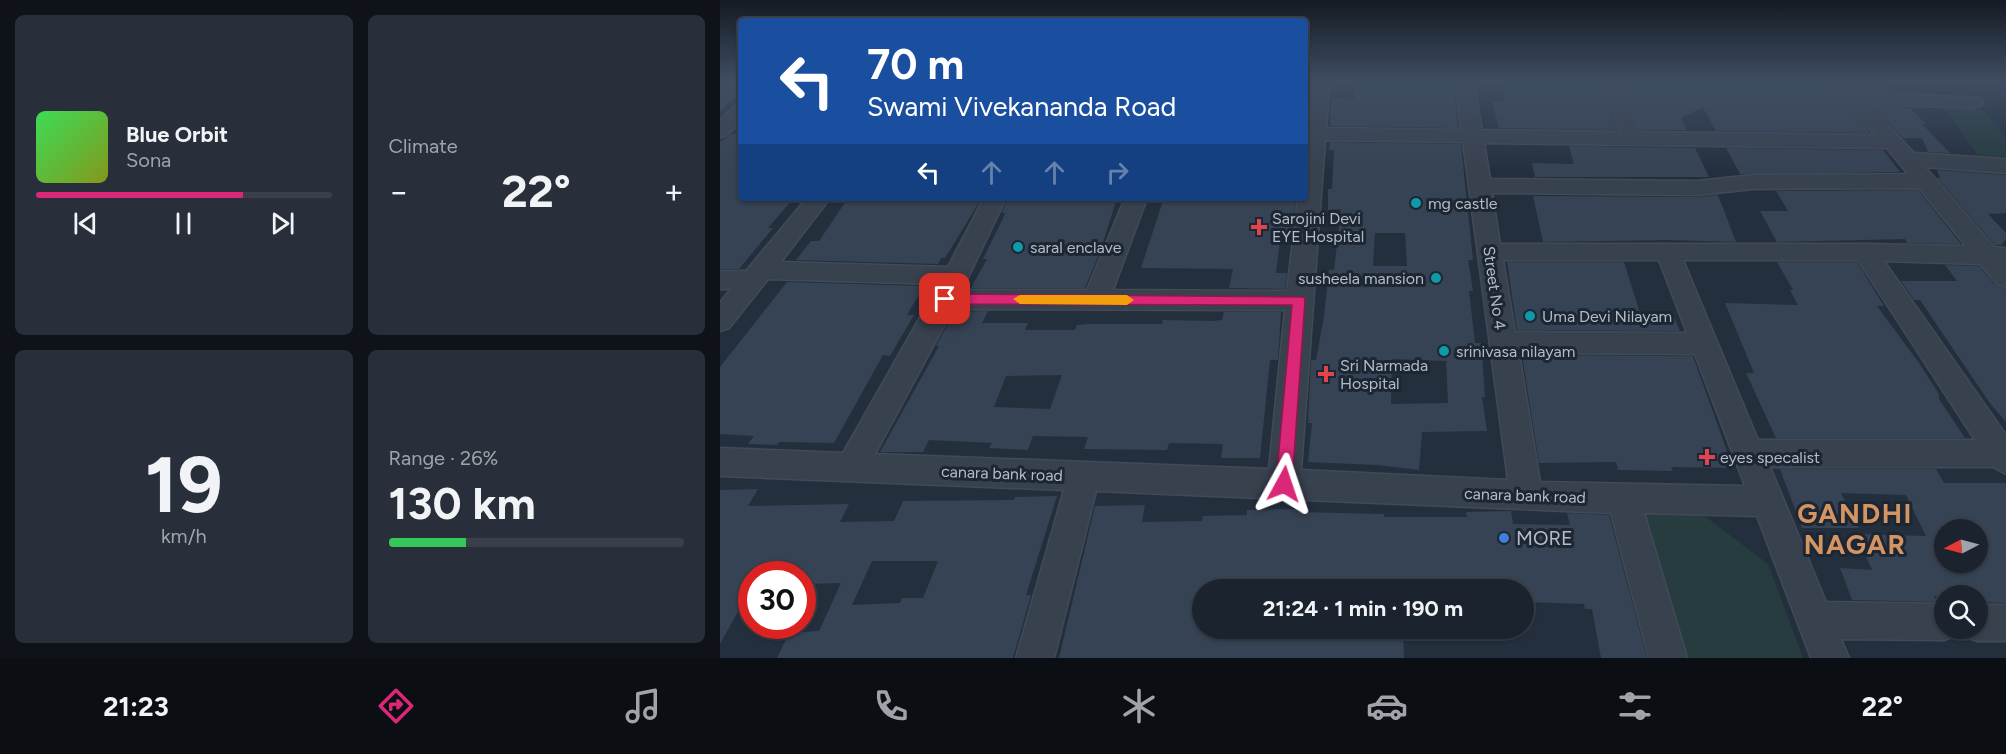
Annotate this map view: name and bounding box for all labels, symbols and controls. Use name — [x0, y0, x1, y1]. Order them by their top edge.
text: 70 m — [867, 39, 964, 90]
icon: left — [768, 42, 846, 120]
text: Swami Vivekananda Road — [867, 90, 1176, 123]
text: Blue Orbit — [126, 121, 228, 148]
text: Climate — [389, 134, 458, 158]
text: Sona — [126, 148, 171, 172]
icon: left — [912, 156, 945, 189]
icon: ahead — [975, 156, 1008, 189]
icon: ahead — [1038, 156, 1071, 189]
icon: right — [1101, 156, 1134, 189]
text: 22° — [502, 164, 571, 218]
text: − — [389, 172, 409, 211]
text: + — [663, 172, 684, 211]
place label: mg castle — [1428, 194, 1498, 213]
marker: mg castle — [1409, 196, 1423, 210]
icon: previous — [69, 207, 102, 240]
icon: pause — [167, 207, 200, 240]
icon: next — [266, 207, 299, 240]
place label: Sarojini Devi EYE Hospital — [1272, 209, 1364, 246]
marker: Sarojini Devi EYE Hospital — [1250, 218, 1268, 236]
place label: saral enclave — [1030, 238, 1122, 257]
marker: saral enclave — [1011, 240, 1025, 254]
street label: Street No 4 — [1479, 245, 1510, 331]
place label: susheela mansion — [1298, 269, 1424, 288]
marker: susheela mansion — [1429, 271, 1443, 285]
pin — [919, 273, 970, 324]
icon: arrive — [928, 282, 961, 315]
place label: Uma Devi Nilayam — [1542, 307, 1672, 326]
marker: Uma Devi Nilayam — [1523, 309, 1537, 323]
place label: srinivasa nilayam — [1456, 342, 1575, 361]
marker: srinivasa nilayam — [1437, 344, 1451, 358]
place label: Sri Narmada Hospital — [1340, 356, 1428, 393]
marker: Sri Narmada Hospital — [1317, 365, 1335, 383]
text: 19 — [145, 438, 223, 532]
text: Range · 26% — [389, 446, 498, 470]
marker: eyes specalist — [1698, 448, 1716, 466]
place label: eyes specalist — [1720, 448, 1820, 467]
position arrow — [1252, 452, 1316, 516]
street label: canara bank road — [941, 462, 1063, 485]
text: 130 km — [389, 476, 536, 530]
street label: canara bank road — [1464, 484, 1586, 507]
district label: GANDHI NAGAR — [1797, 497, 1913, 561]
north arrow — [1934, 519, 1988, 573]
map controls — [1934, 519, 1988, 639]
text: km/h — [161, 524, 207, 548]
place label: MORE — [1516, 526, 1573, 550]
marker: MORE — [1497, 531, 1511, 545]
speed limit sign: 30 — [738, 561, 816, 639]
button: search — [1934, 585, 1988, 639]
text: 21:24 · 1 min · 190 m — [1263, 595, 1463, 622]
icon: directions — [375, 685, 417, 727]
icon: music — [622, 685, 664, 727]
icon: phone — [870, 685, 912, 727]
icon: climate — [1118, 685, 1160, 727]
icon: car — [1366, 685, 1408, 727]
icon: filters — [1614, 685, 1656, 727]
text: 21:23 — [103, 690, 169, 723]
text: 22° — [1862, 690, 1903, 723]

